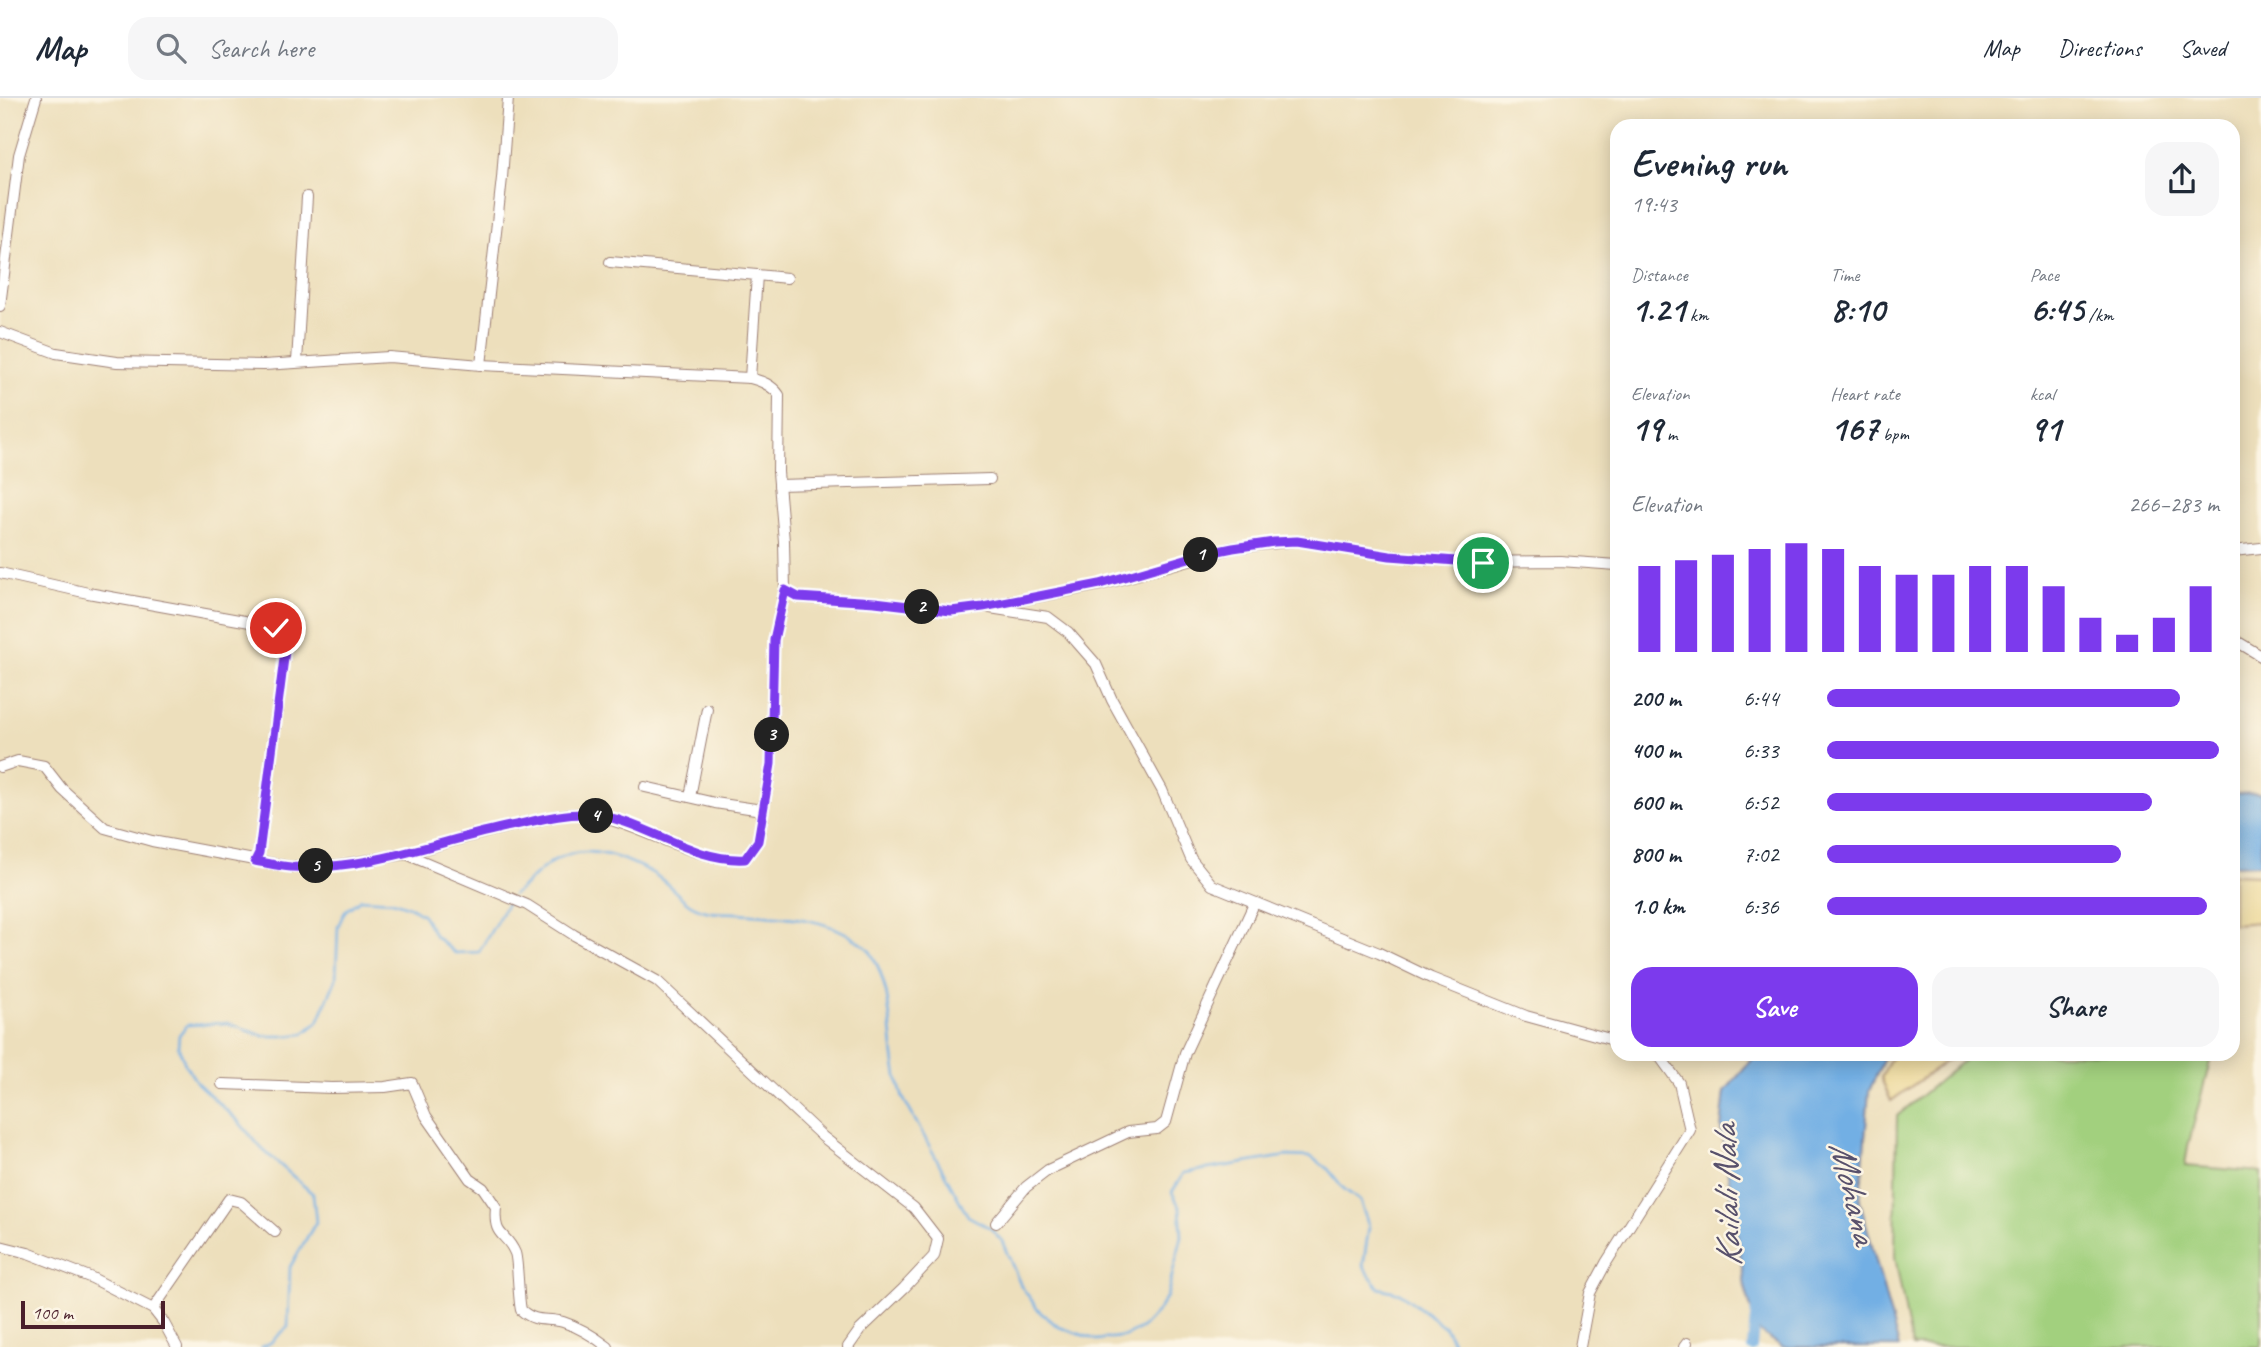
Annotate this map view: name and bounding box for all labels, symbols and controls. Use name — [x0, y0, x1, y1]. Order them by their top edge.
search box — [128, 17, 618, 80]
text: Map — [35, 27, 86, 69]
icon: search — [152, 29, 190, 67]
text: Search here — [208, 32, 314, 65]
text: Map — [1983, 33, 2020, 63]
text: Directions — [2058, 33, 2141, 63]
text: Saved — [2179, 33, 2226, 63]
text: Evening run — [1631, 140, 1787, 187]
button: share — [2145, 142, 2219, 216]
text: 19:43 — [1631, 190, 1677, 219]
text: Distance — [1631, 263, 1688, 287]
text: Time — [1830, 263, 1859, 287]
text: Pace — [2030, 263, 2059, 287]
text: 1.21 — [1631, 287, 1685, 332]
text: 8:10 — [1830, 287, 1885, 332]
text: 6:45 — [2030, 287, 2084, 332]
text: km — [1685, 303, 1708, 327]
text: /km — [2084, 303, 2113, 327]
text: Elevation — [1631, 382, 1689, 406]
text: Heart rate — [1830, 382, 1900, 406]
text: kcal — [2030, 382, 2055, 406]
text: 19 — [1631, 406, 1662, 451]
text: 167 — [1830, 406, 1878, 451]
text: 91 — [2030, 406, 2061, 451]
text: m — [1662, 422, 1677, 446]
text: bpm — [1878, 422, 1909, 446]
text: Elevation — [1631, 490, 1702, 519]
text: 266–283 m — [2128, 490, 2219, 519]
pin — [1453, 533, 1513, 593]
pin: 1 — [1184, 538, 1218, 573]
text: 1 — [1196, 542, 1205, 566]
icon: arrive — [1464, 544, 1502, 582]
pin: 2 — [904, 589, 940, 624]
text: 2 — [917, 594, 926, 618]
pin — [246, 598, 306, 658]
icon: check — [257, 609, 295, 647]
text: 200 m — [1631, 684, 1681, 713]
text: 6:44 — [1743, 684, 1779, 713]
pin: 3 — [754, 718, 790, 752]
text: 3 — [767, 722, 776, 746]
text: 400 m — [1631, 736, 1681, 765]
text: 6:33 — [1743, 736, 1779, 765]
text: 600 m — [1631, 788, 1681, 817]
text: 6:52 — [1743, 788, 1779, 817]
pin: 4 — [578, 798, 614, 834]
text: 4 — [591, 803, 600, 827]
text: 800 m — [1631, 840, 1681, 869]
text: 7:02 — [1743, 840, 1779, 869]
pin: 5 — [298, 848, 334, 884]
text: 5 — [311, 853, 320, 877]
text: 1.0 km — [1631, 892, 1685, 921]
text: 6:36 — [1743, 892, 1779, 921]
button: Save — [1631, 967, 1918, 1047]
button: Share — [1932, 967, 2219, 1047]
water label: Kailali Nala — [1700, 1120, 1752, 1268]
water label: Mohana — [1819, 1136, 1890, 1252]
scale bar — [21, 1298, 164, 1330]
text: 100 m — [32, 1301, 73, 1325]

